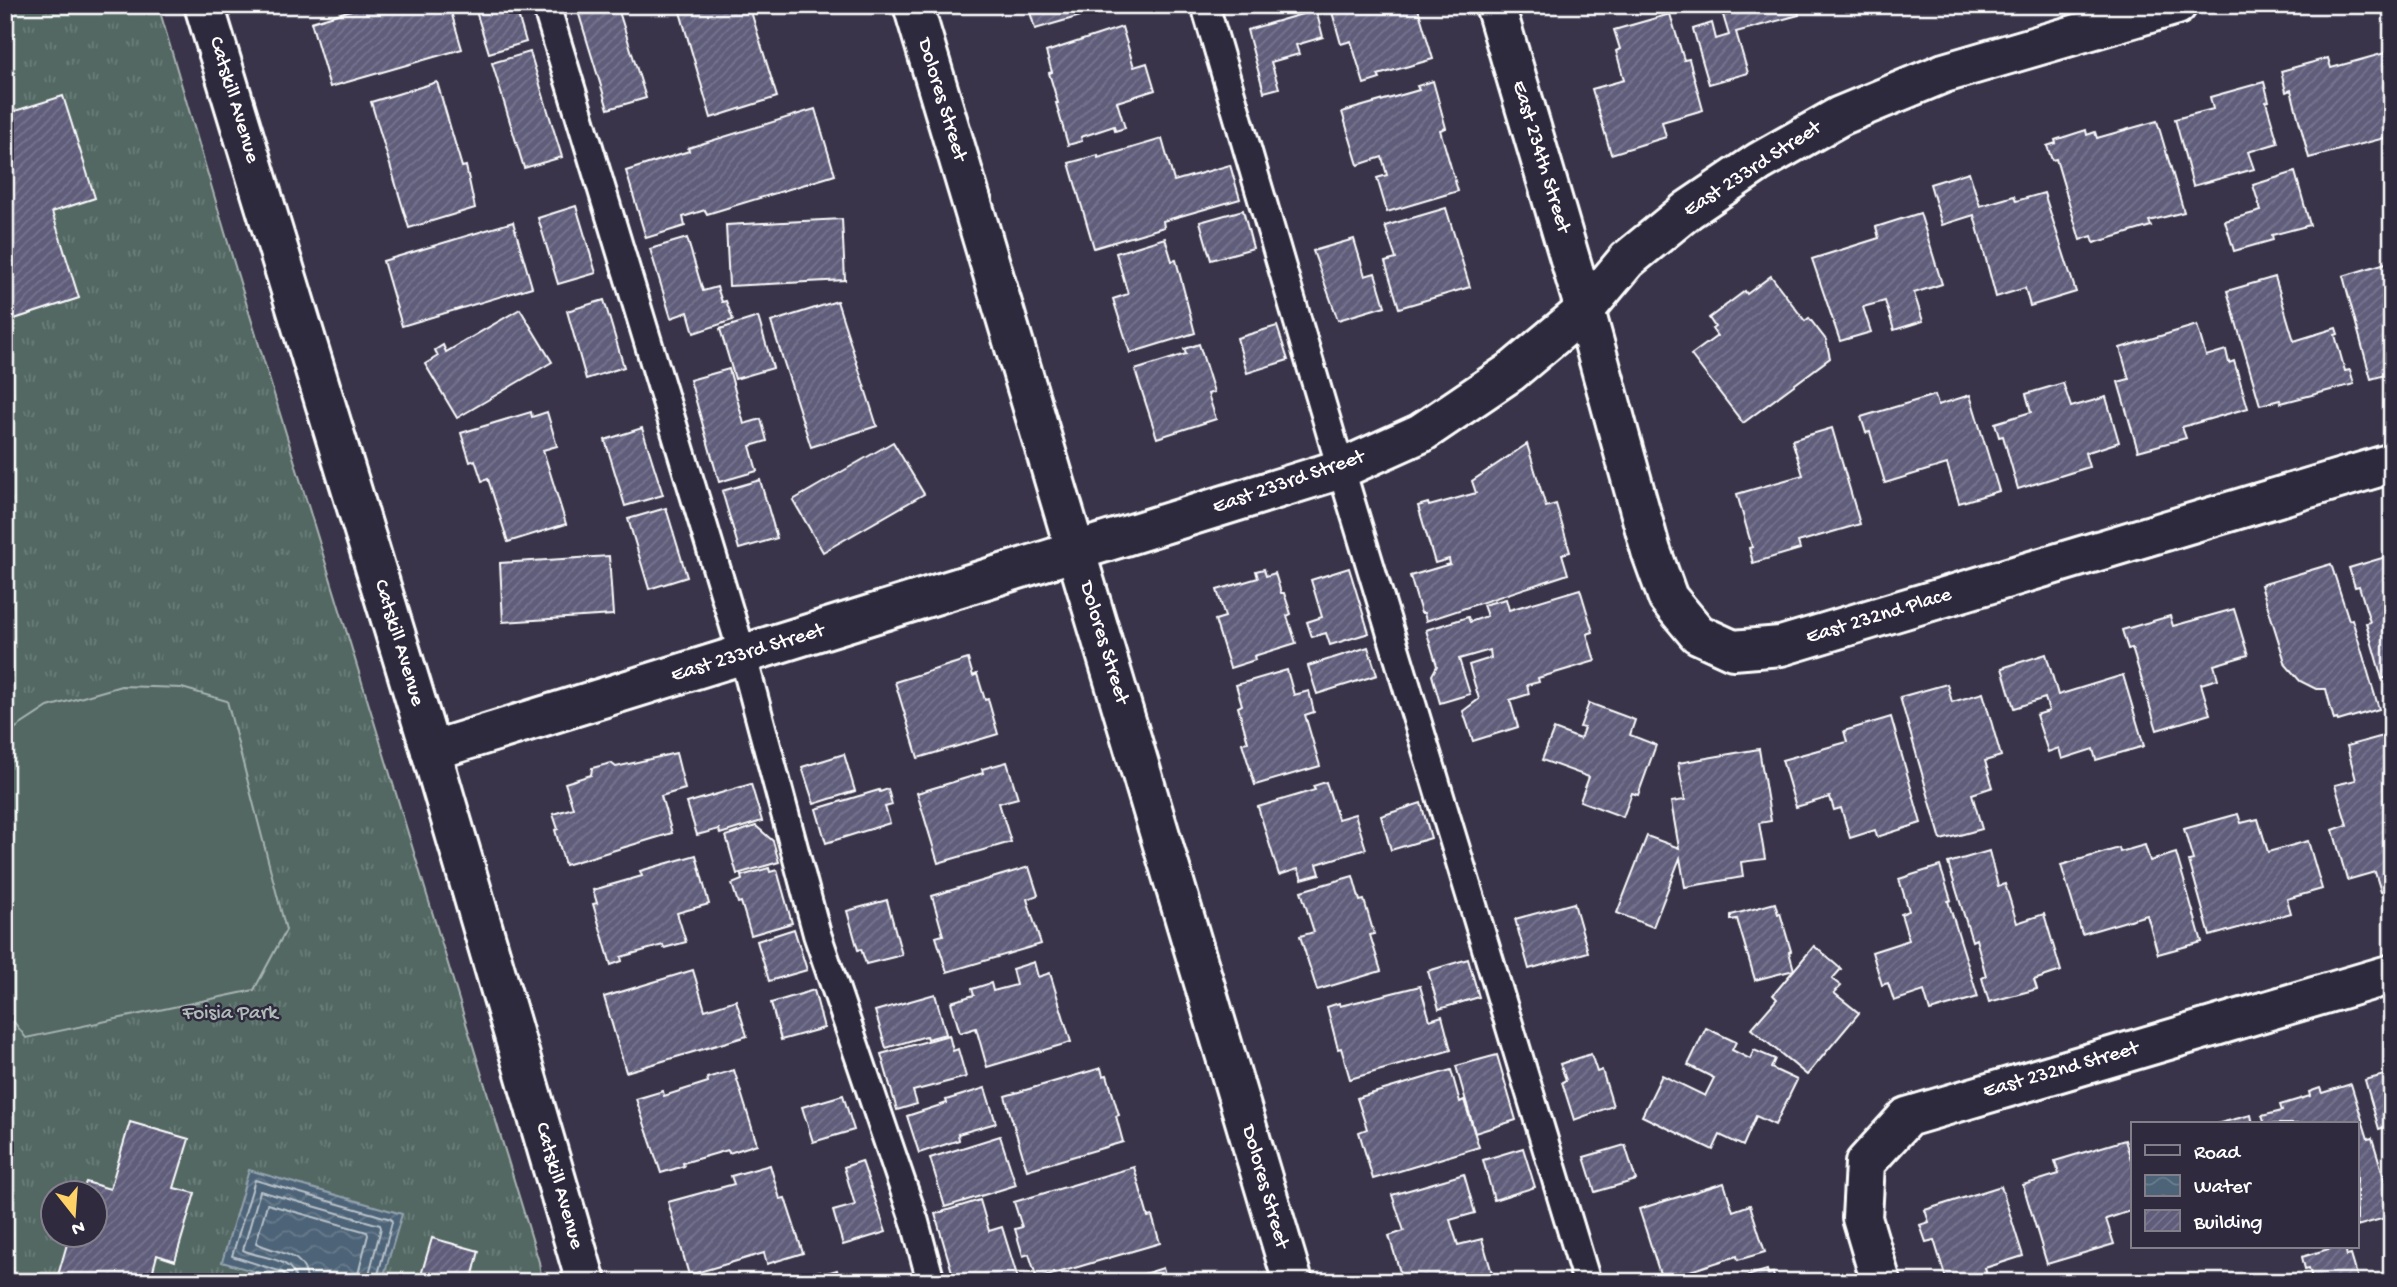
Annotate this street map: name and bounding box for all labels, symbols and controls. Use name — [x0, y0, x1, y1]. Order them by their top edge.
street label: Catskill Avenue — [202, 34, 264, 167]
street label: Dolores Street — [910, 34, 972, 167]
street label: East 234th Street — [1505, 78, 1576, 239]
street label: East 233rd Street — [1680, 115, 1828, 224]
street label: East 233rd Street — [1210, 445, 1370, 521]
street label: Catskill Avenue — [367, 577, 429, 710]
street label: Dolores Street — [1072, 577, 1134, 710]
street label: East 232nd Place — [1803, 583, 1956, 651]
street label: East 233rd Street — [668, 618, 830, 689]
park label: Foisia Park — [181, 1002, 280, 1027]
street label: East 232nd Street — [1980, 1036, 2144, 1105]
street label: Catskill Avenue — [528, 1120, 588, 1253]
street label: Dolores Street — [1234, 1121, 1294, 1254]
legend — [2131, 1122, 2358, 1248]
text: Road — [2194, 1142, 2242, 1167]
text: Water — [2194, 1176, 2252, 1201]
north arrow — [38, 1178, 108, 1248]
text: Building — [2193, 1212, 2263, 1237]
text: N — [69, 1214, 87, 1240]

